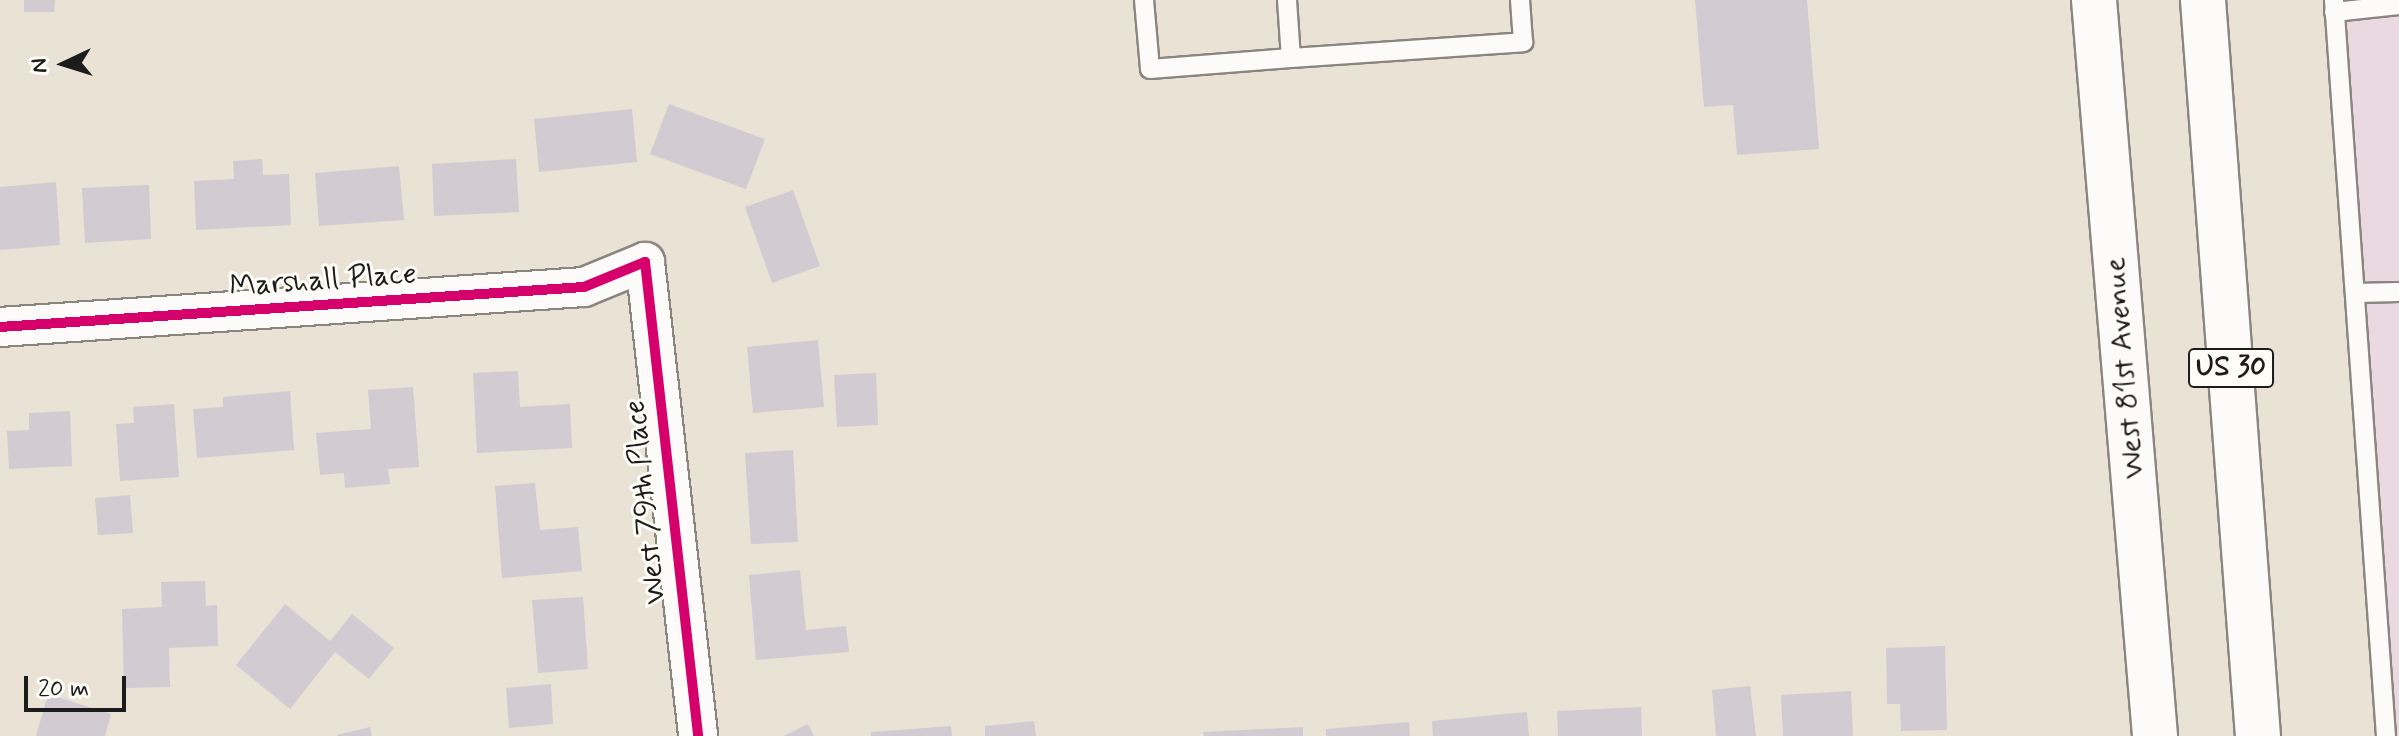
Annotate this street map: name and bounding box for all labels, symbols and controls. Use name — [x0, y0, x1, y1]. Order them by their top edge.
north arrow — [24, 24, 104, 104]
text: N — [26, 57, 55, 74]
street label: West 81st Avenue — [2097, 256, 2153, 480]
street label: Marshall Place — [230, 257, 416, 305]
road number: US 30 — [2187, 344, 2275, 392]
street label: West 79th Place — [617, 398, 675, 606]
scale bar — [28, 660, 130, 710]
text: 20 m — [38, 674, 89, 705]

